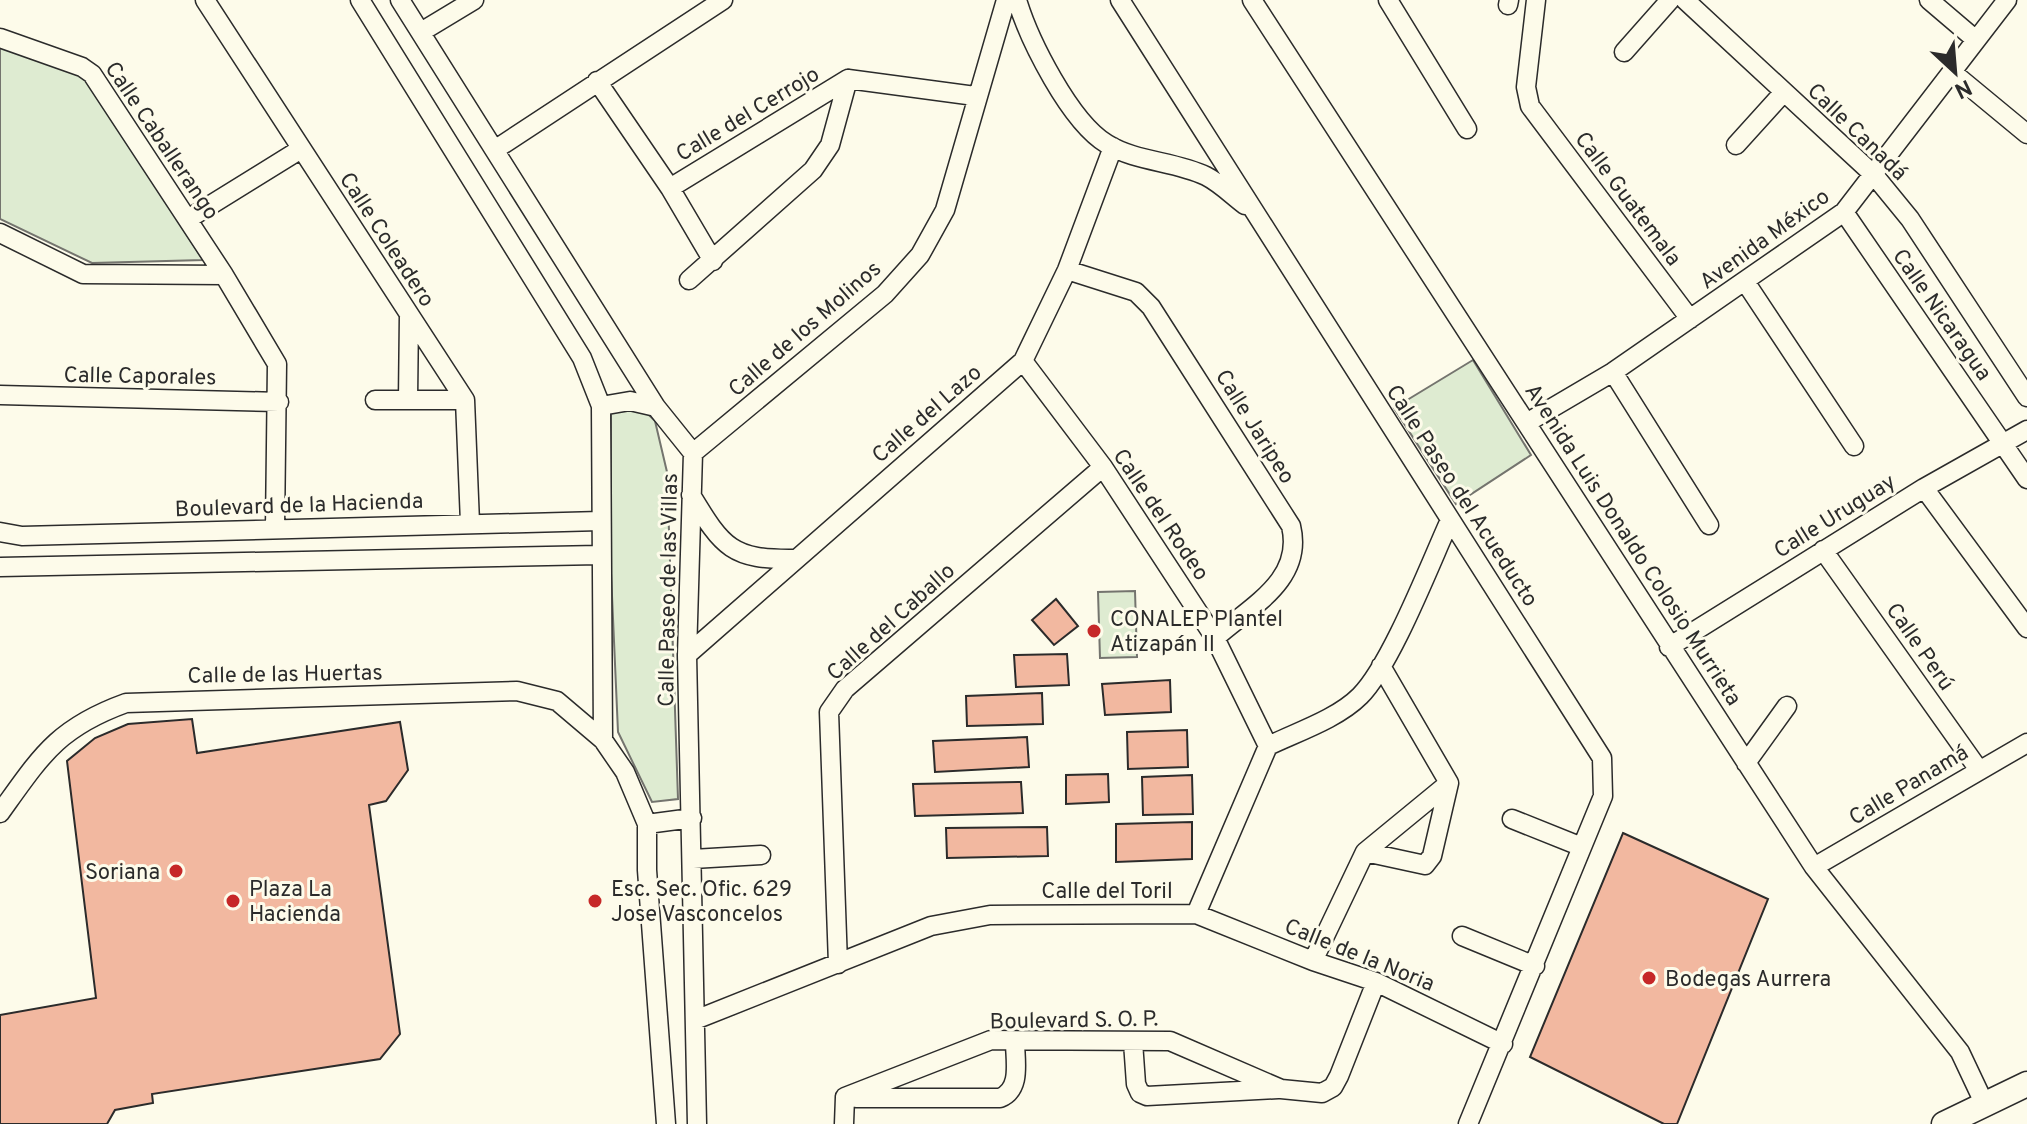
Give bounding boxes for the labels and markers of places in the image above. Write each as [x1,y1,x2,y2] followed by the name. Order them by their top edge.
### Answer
[1110,607,1283,659] place label: CONALEP Plantel Atizapán II
[1085,622,1103,640] marker: CONALEP Plantel Atizapán II
[85,860,160,887] place label: Soriana
[167,862,185,880] marker: Soriana
[249,877,341,929] place label: Plaza La Hacienda
[611,877,792,929] place label: Esc. Sec. Ofic. 629 Jose Vasconcelos
[224,892,242,910] marker: Plaza La Hacienda
[586,892,604,910] marker: Esc. Sec. Ofic. 629 Jose Vasconcelos
[1665,967,1831,994] place label: Bodegas Aurrera
[1640,969,1658,987] marker: Bodegas Aurrera

